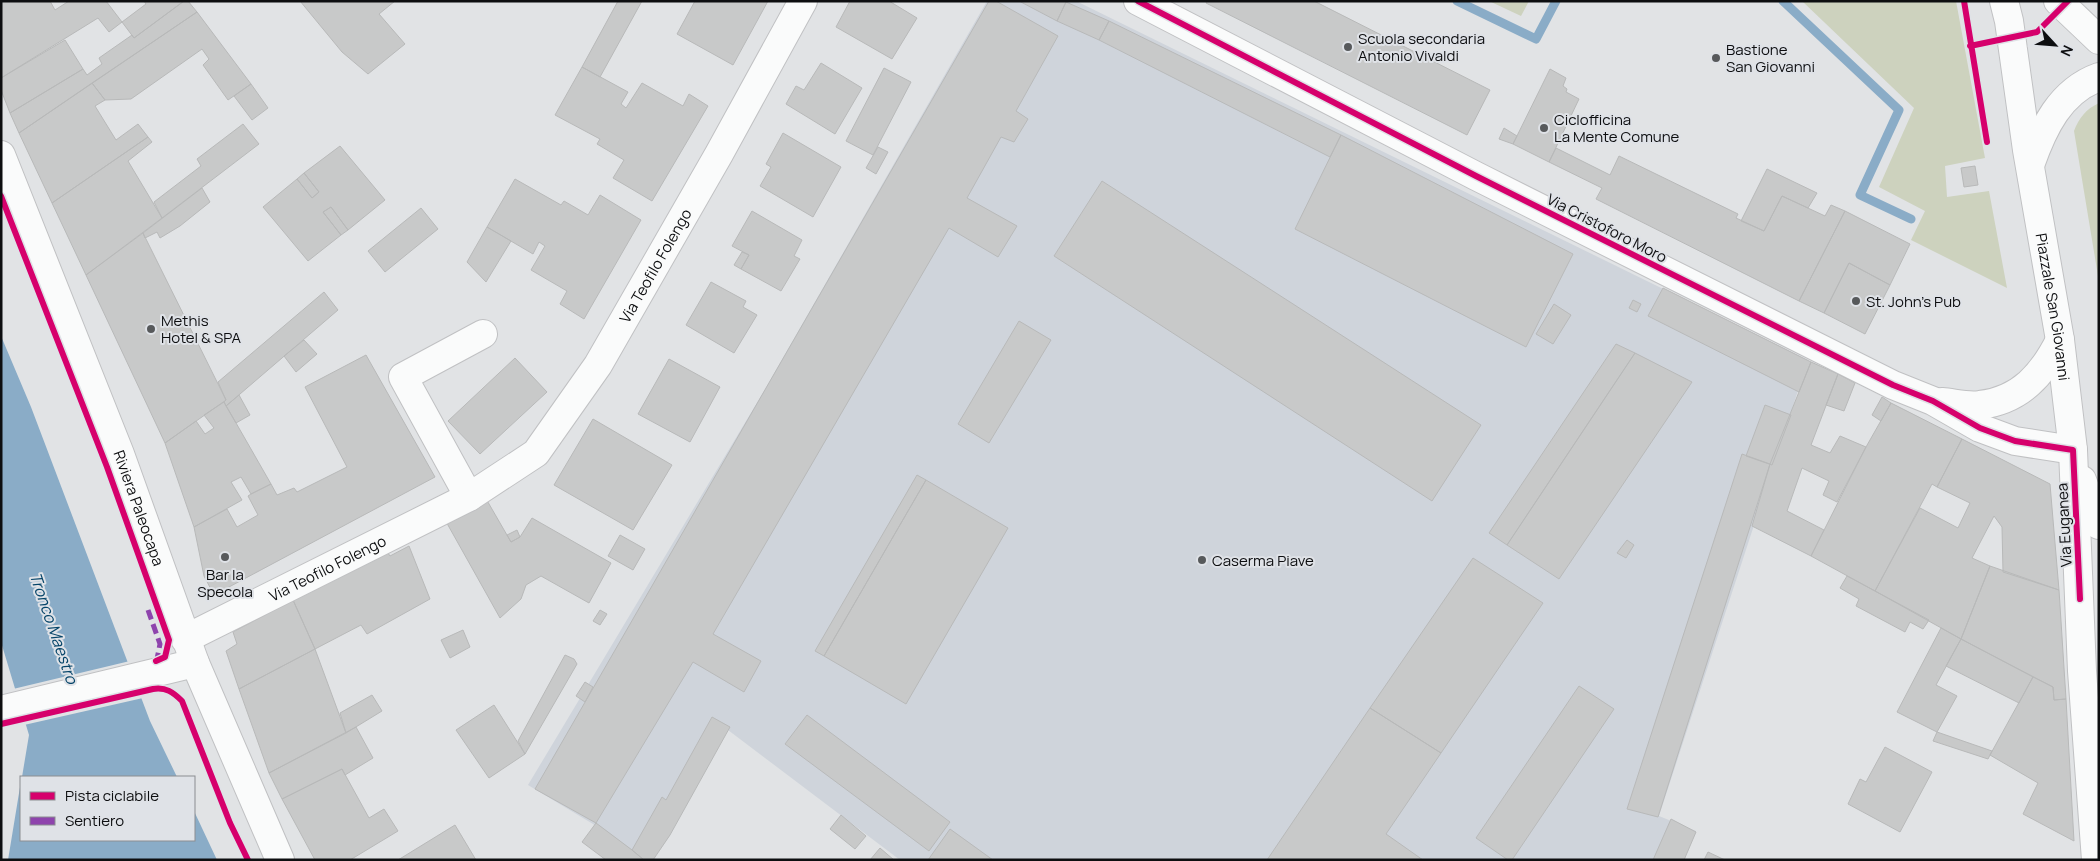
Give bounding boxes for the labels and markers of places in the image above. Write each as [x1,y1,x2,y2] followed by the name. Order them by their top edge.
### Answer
[1358,28,1485,66] place label: Scuola secondaria Antonio Vivaldi
[1726,39,1815,77] place label: Bastione San Giovanni
[1342,41,1354,53] marker: Scuola secondaria Antonio Vivaldi
[1710,52,1722,64] marker: Bastione San Giovanni
[1554,109,1680,147] place label: Ciclofficina La Mente Comune
[1538,122,1550,134] marker: Ciclofficina La Mente Comune
[1866,291,1961,312] place label: St. John's Pub
[1850,295,1862,307] marker: St. John's Pub
[161,310,241,348] place label: Methis Hotel & SPA
[145,323,157,335] marker: Methis Hotel & SPA
[1212,550,1314,571] place label: Caserma Piave
[219,551,231,563] marker: Bar la Specola
[1196,554,1208,566] marker: Caserma Piave
[197,564,253,602] place label: Bar la Specola

